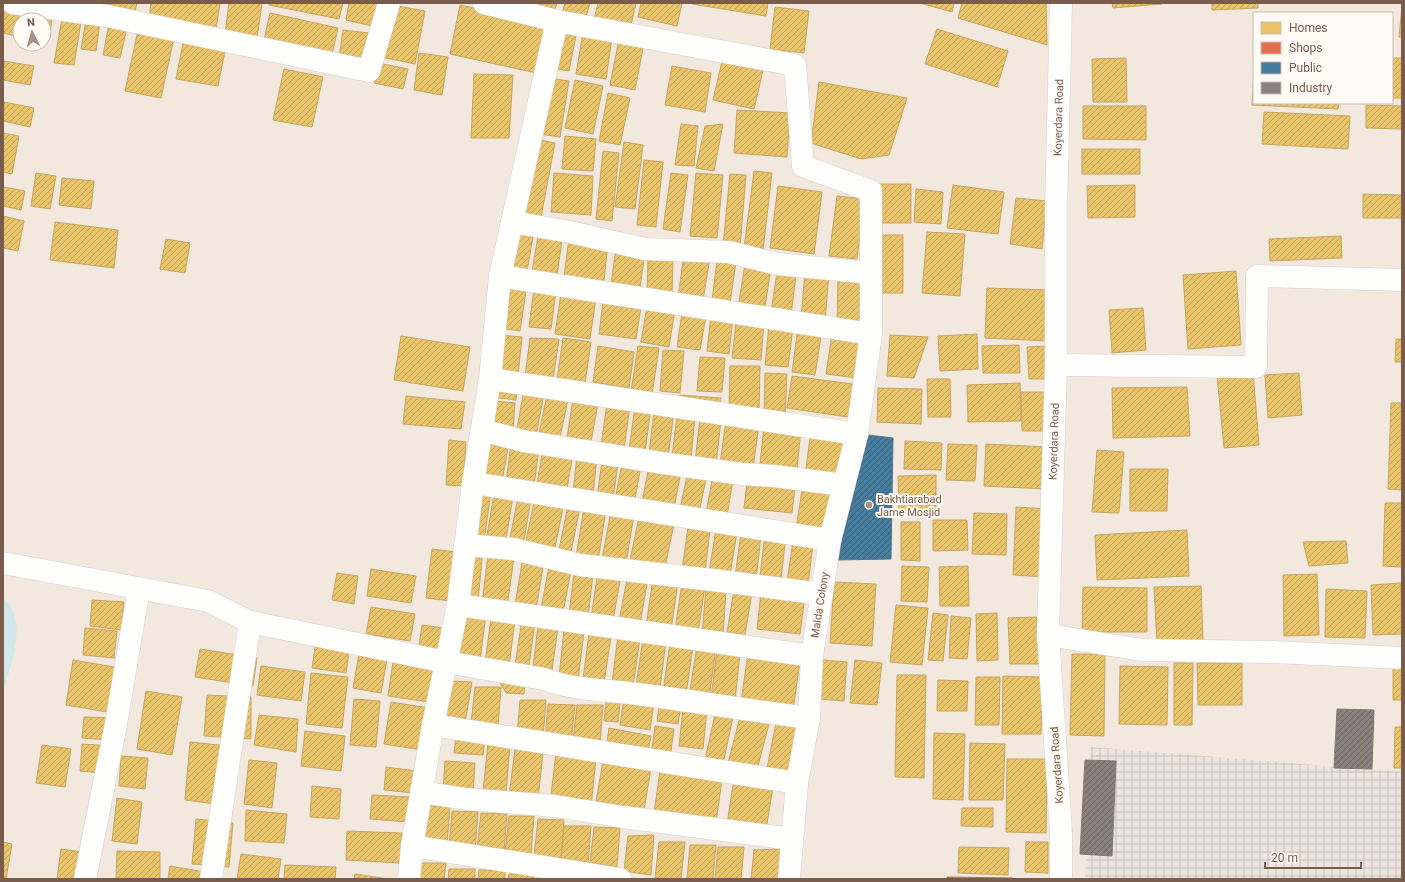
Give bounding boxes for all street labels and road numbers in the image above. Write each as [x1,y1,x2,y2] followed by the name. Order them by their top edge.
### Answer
[1051,79,1066,156] street label: Koyerdara Road
[1046,403,1061,480] street label: Koyerdara Road
[808,570,832,639] street label: Malda Colony
[1048,726,1066,804] street label: Koyerdara Road

